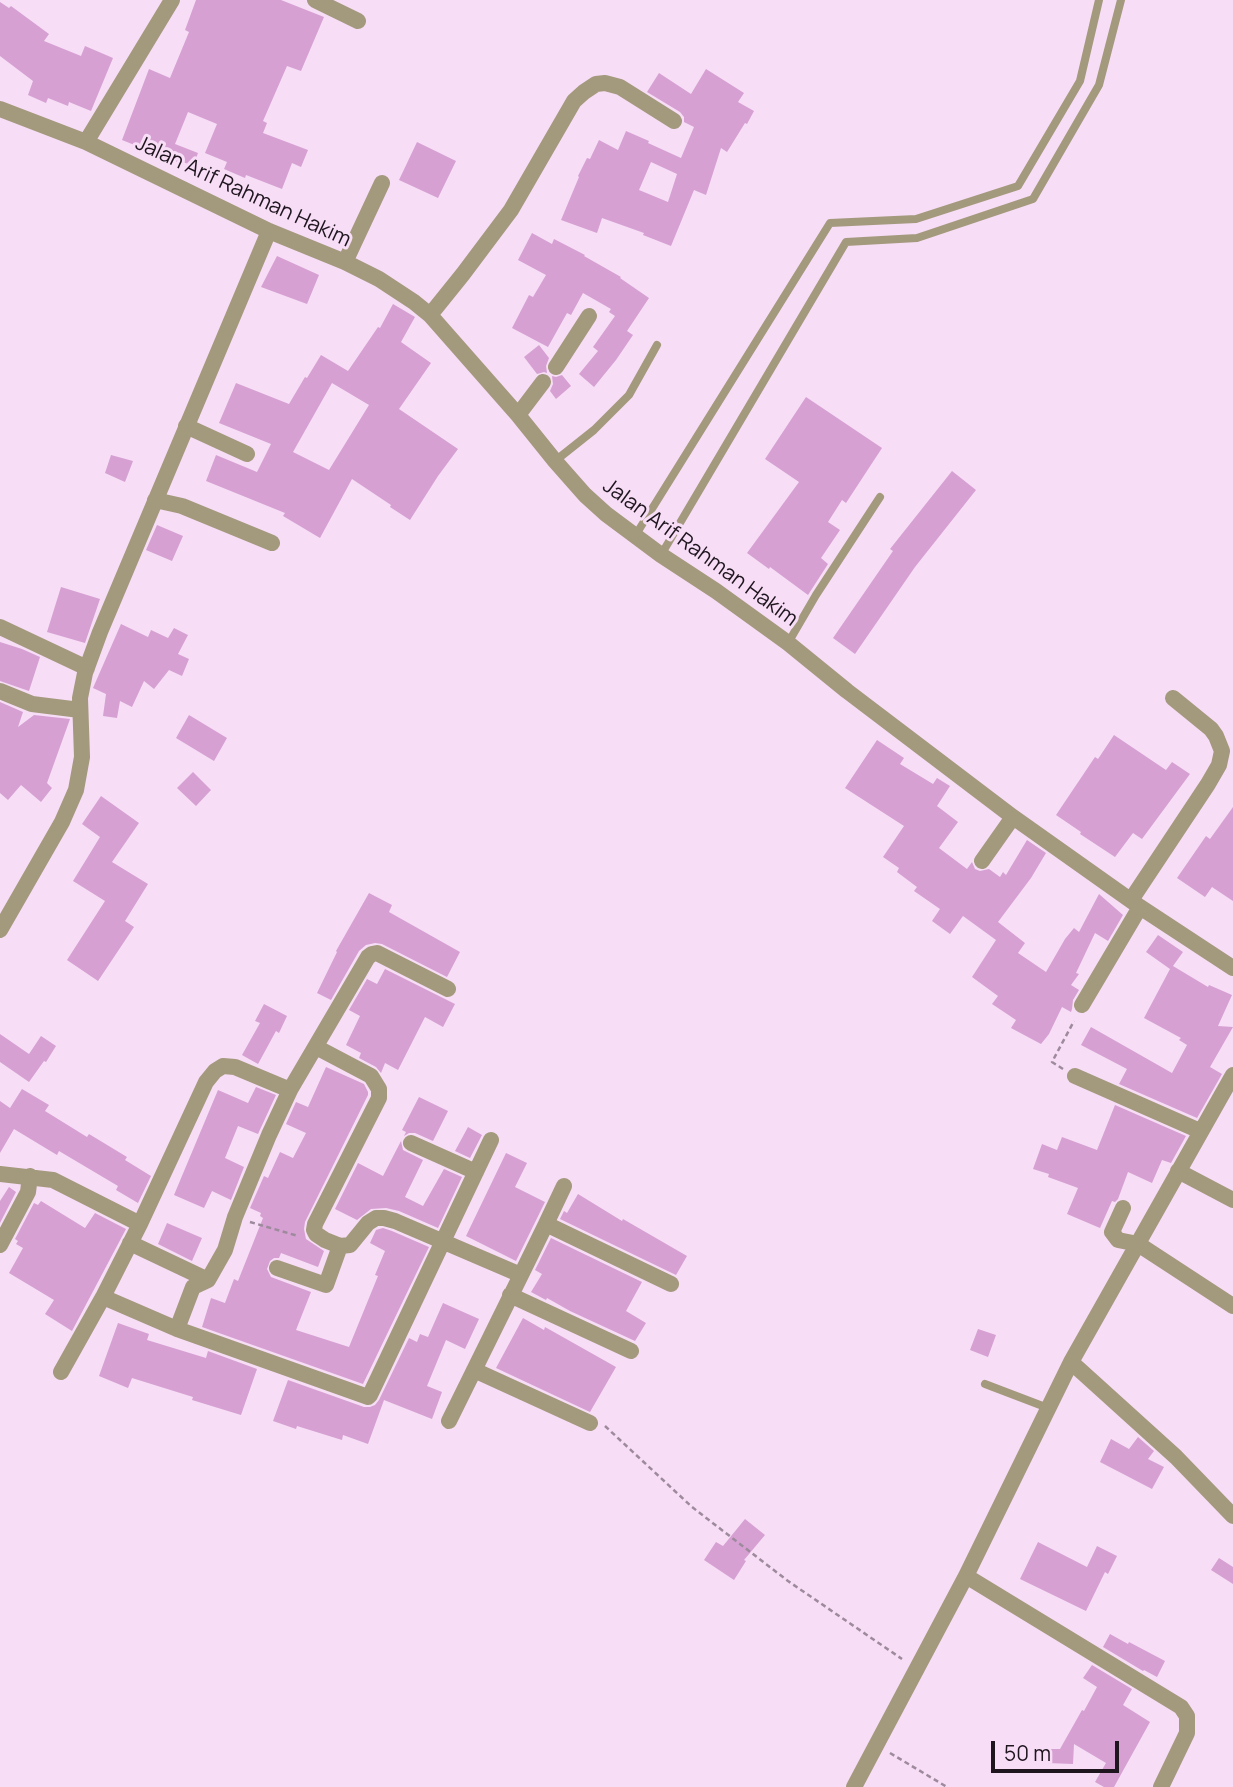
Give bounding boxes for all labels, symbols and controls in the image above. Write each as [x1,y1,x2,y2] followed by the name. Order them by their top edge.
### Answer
[131,131,355,253] street label: Jalan Arif Rahman Hakim
[598,474,802,632] street label: Jalan Arif Rahman Hakim
[995,1728,1123,1772] scale bar
[1004,1739,1051,1767] text: 50 m

